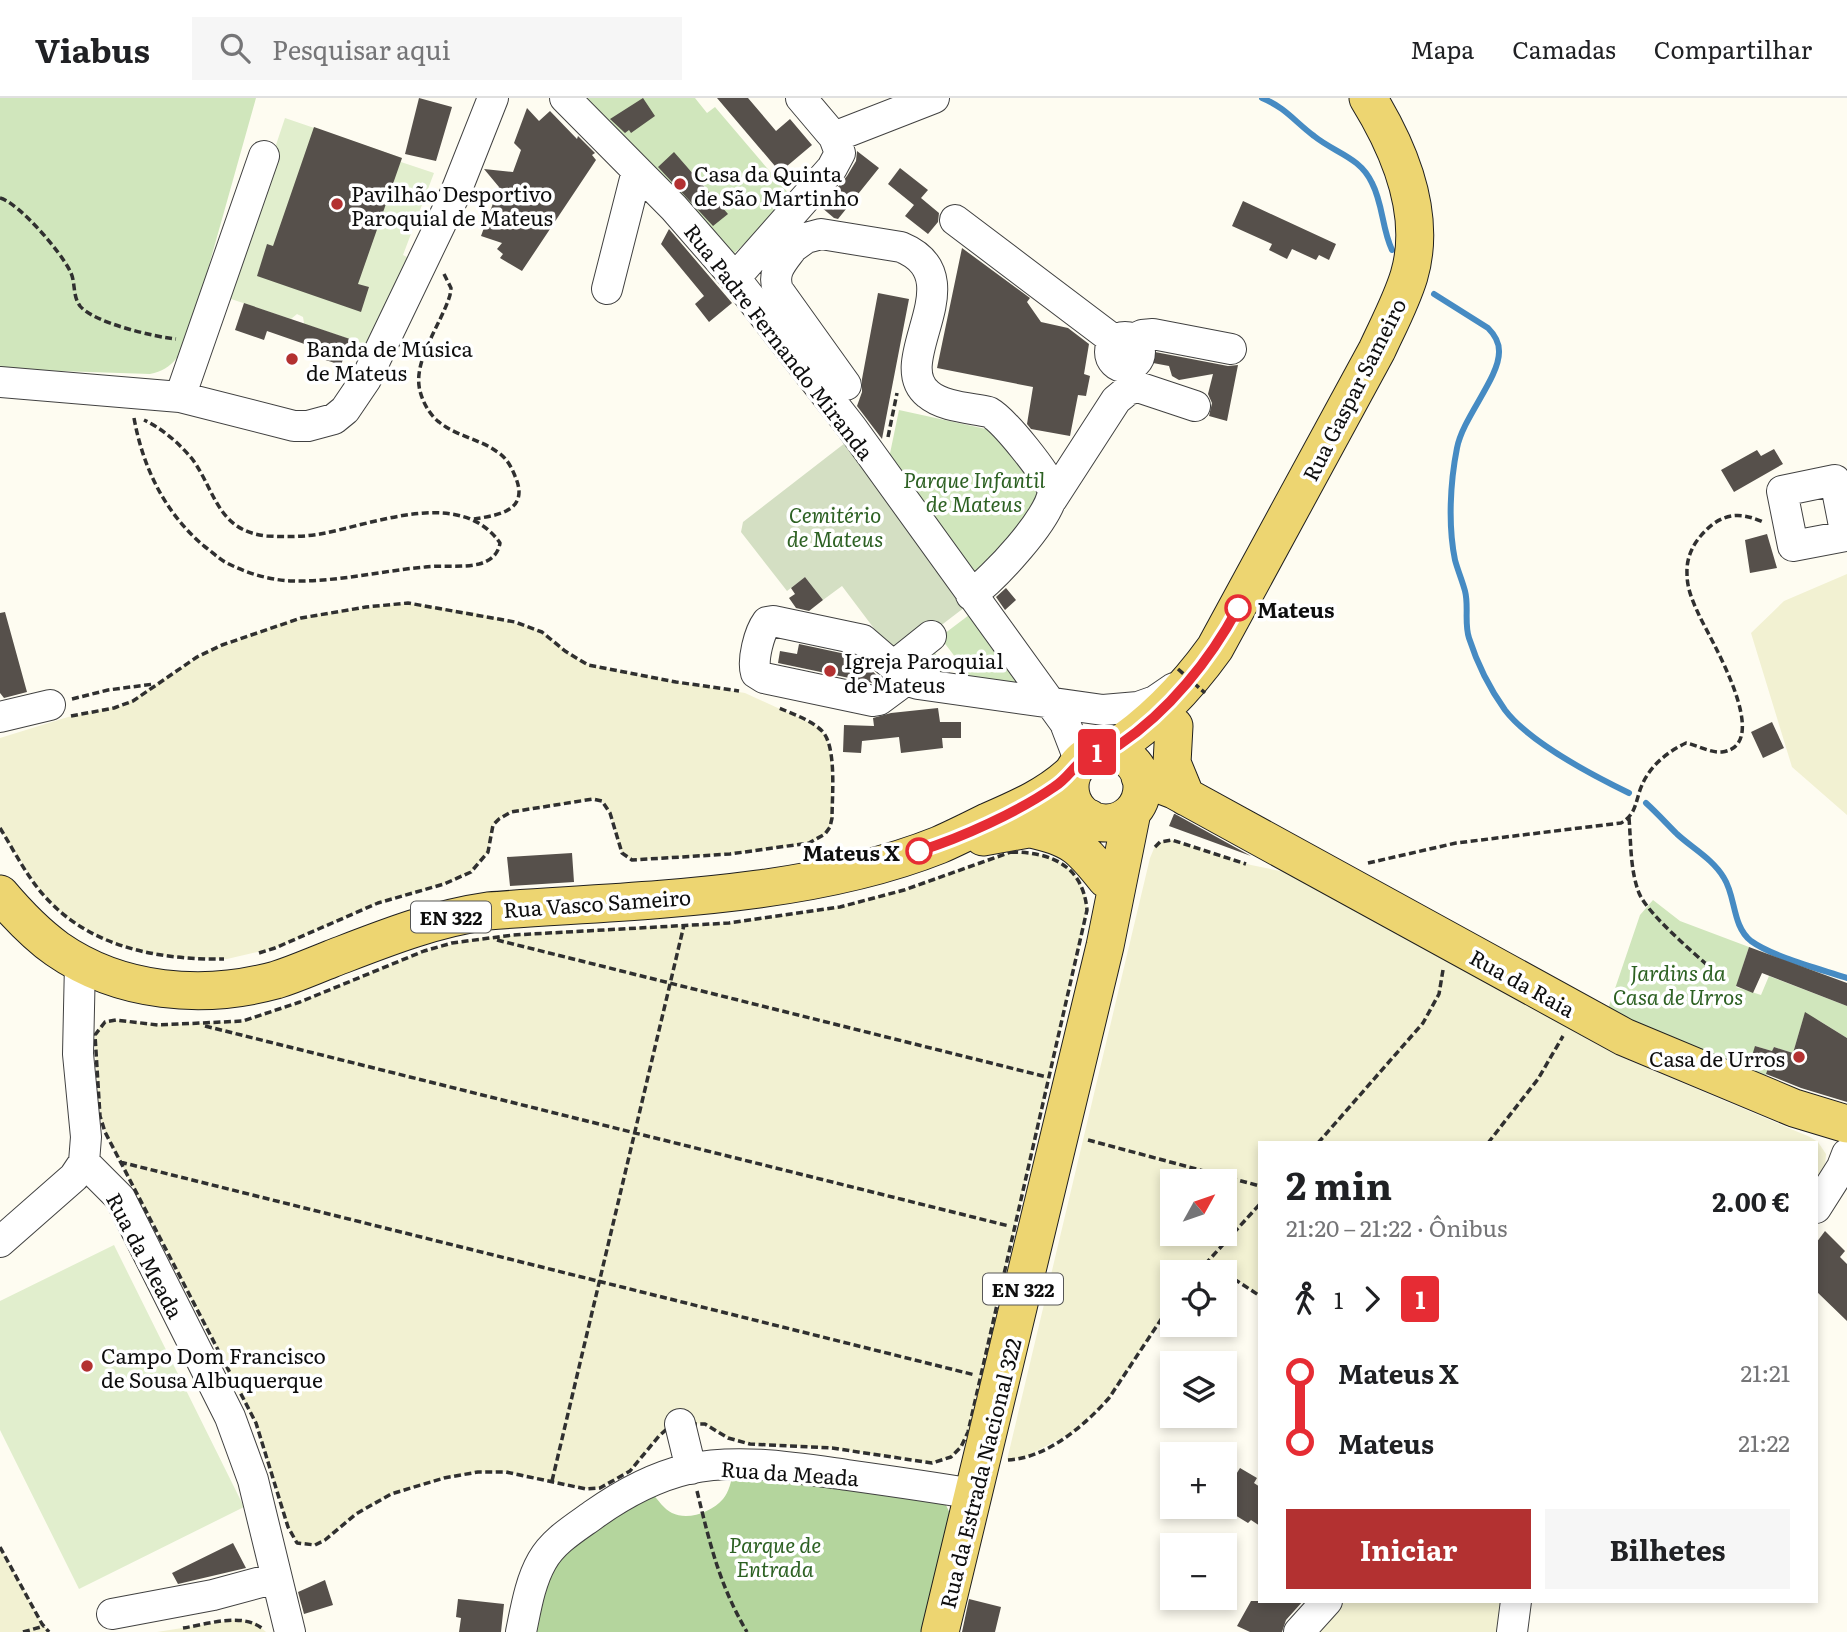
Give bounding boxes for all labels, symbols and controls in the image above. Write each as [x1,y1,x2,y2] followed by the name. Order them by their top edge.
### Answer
[192,17,682,80] search box
[35,24,150,73] text: Viabus
[216,29,254,67] icon: search
[272,29,450,68] text: Pesquisar aqui
[1410,31,1474,66] text: Mapa
[1512,31,1616,66] text: Camadas
[1654,31,1812,66] text: Compartilhar
[694,157,859,212] place label: Casa da Quinta de São Martinho
[672,176,688,192] marker: Casa da Quinta de São Martinho
[351,177,553,232] place label: Pavilhão Desportivo Paroquial de Mateus
[329,196,345,212] marker: Pavilhão Desportivo Paroquial de Mateus
[678,216,883,466] street label: Rua Padre Fernando Miranda
[1293,292,1413,486] street label: Rua Gaspar Sameiro
[306,332,473,387] place label: Banda de Música de Mateus
[284,351,300,367] marker: Banda de Música de Mateus
[903,463,1045,518] park label: Parque Infantil de Mateus
[787,498,883,553] park label: Cemitério de Mateus
[1257,593,1334,624] place label: Mateus
[1225,595,1251,621] marker: Mateus
[844,644,1003,699] place label: Igreja Paroquial de Mateus
[822,663,838,679] marker: Igreja Paroquial de Mateus
[1074,729,1120,775] line badge: 1
[1092,734,1102,769] text: 1
[802,836,900,867] place label: Mateus X
[906,838,932,864] marker: Mateus X
[502,880,692,924] street label: Rua Vasco Sameiro
[411,902,491,932] road number: EN 322
[1465,940,1582,1024] street label: Rua da Raia
[1613,956,1743,1011] park label: Jardins da Casa de Urros
[1649,1042,1785,1073] place label: Casa de Urros
[1791,1049,1807,1065] marker: Casa de Urros
[1286,1155,1392,1212] text: 2 min
[1160,1169,1237,1246] north arrow
[1160,1169,1237,1610] map controls
[1712,1181,1790,1220] text: 2.00 €
[100,1187,192,1324] street label: Rua da Meada
[1286,1210,1507,1244] text: 21:20 – 21:22 · Ônibus
[1160,1260,1237,1337] button: locate
[983,1274,1063,1304] road number: EN 322
[1286,1280,1324,1318] icon: walk
[1353,1280,1391,1318] icon: forward
[1415,1281,1425,1316] text: 1
[1334,1282,1343,1316] text: 1
[930,1335,1028,1611] street label: Rua da Estrada Nacional 322
[101,1339,326,1394] place label: Campo Dom Francisco de Sousa Albuquerque
[1160,1351,1237,1428] button: layers
[1338,1353,1459,1392] text: Mateus X
[1741,1355,1790,1389] text: 21:21
[79,1358,95,1374] marker: Campo Dom Francisco de Sousa Albuquerque
[1338,1423,1434,1462] text: Mateus
[1738,1425,1790,1459] text: 21:22
[1160,1442,1237,1519] button: +
[720,1452,861,1492] street label: Rua da Meada
[1286,1509,1531,1589] button: Iniciar
[1545,1509,1790,1589] button: Bilhetes
[729,1528,821,1583] park label: Parque de Entrada
[1160,1533,1237,1610] button: −

